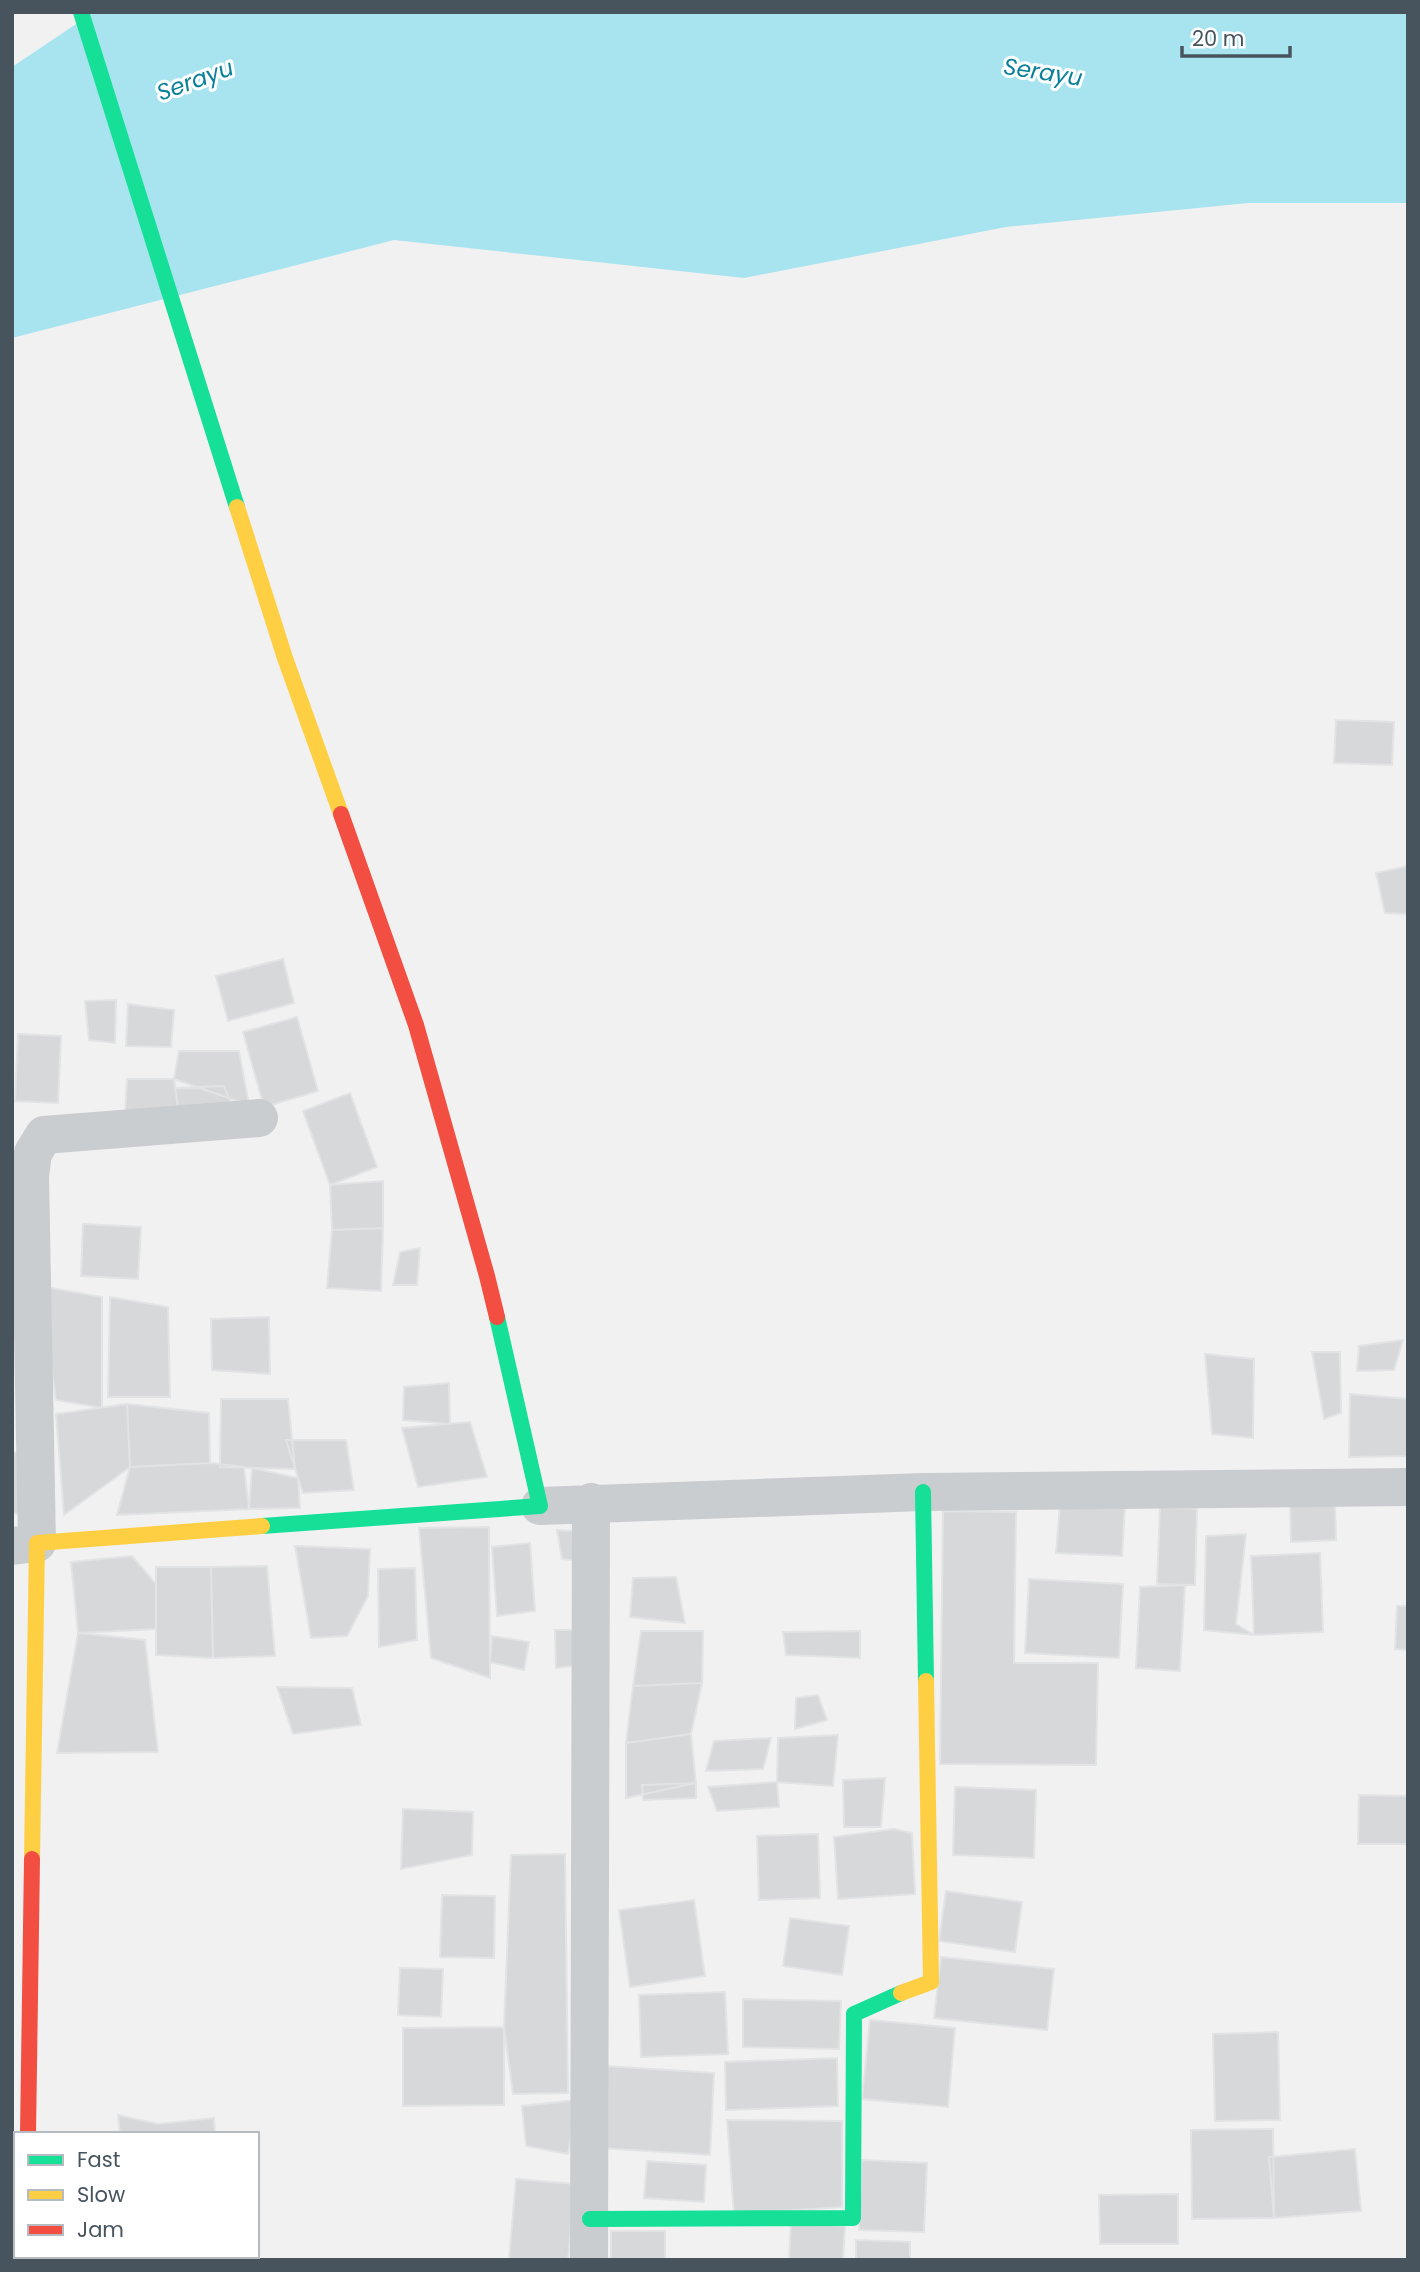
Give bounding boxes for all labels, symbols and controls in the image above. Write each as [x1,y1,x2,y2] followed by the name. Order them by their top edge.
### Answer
[1182,14,1290,58] scale bar
[1192,24,1245,53] text: 20 m
[1001,50,1085,94] water label: Serayu
[152,51,238,109] water label: Serayu
[14,2132,259,2258] legend
[77,2145,120,2174] text: Fast
[77,2180,125,2209] text: Slow
[77,2215,124,2244] text: Jam

